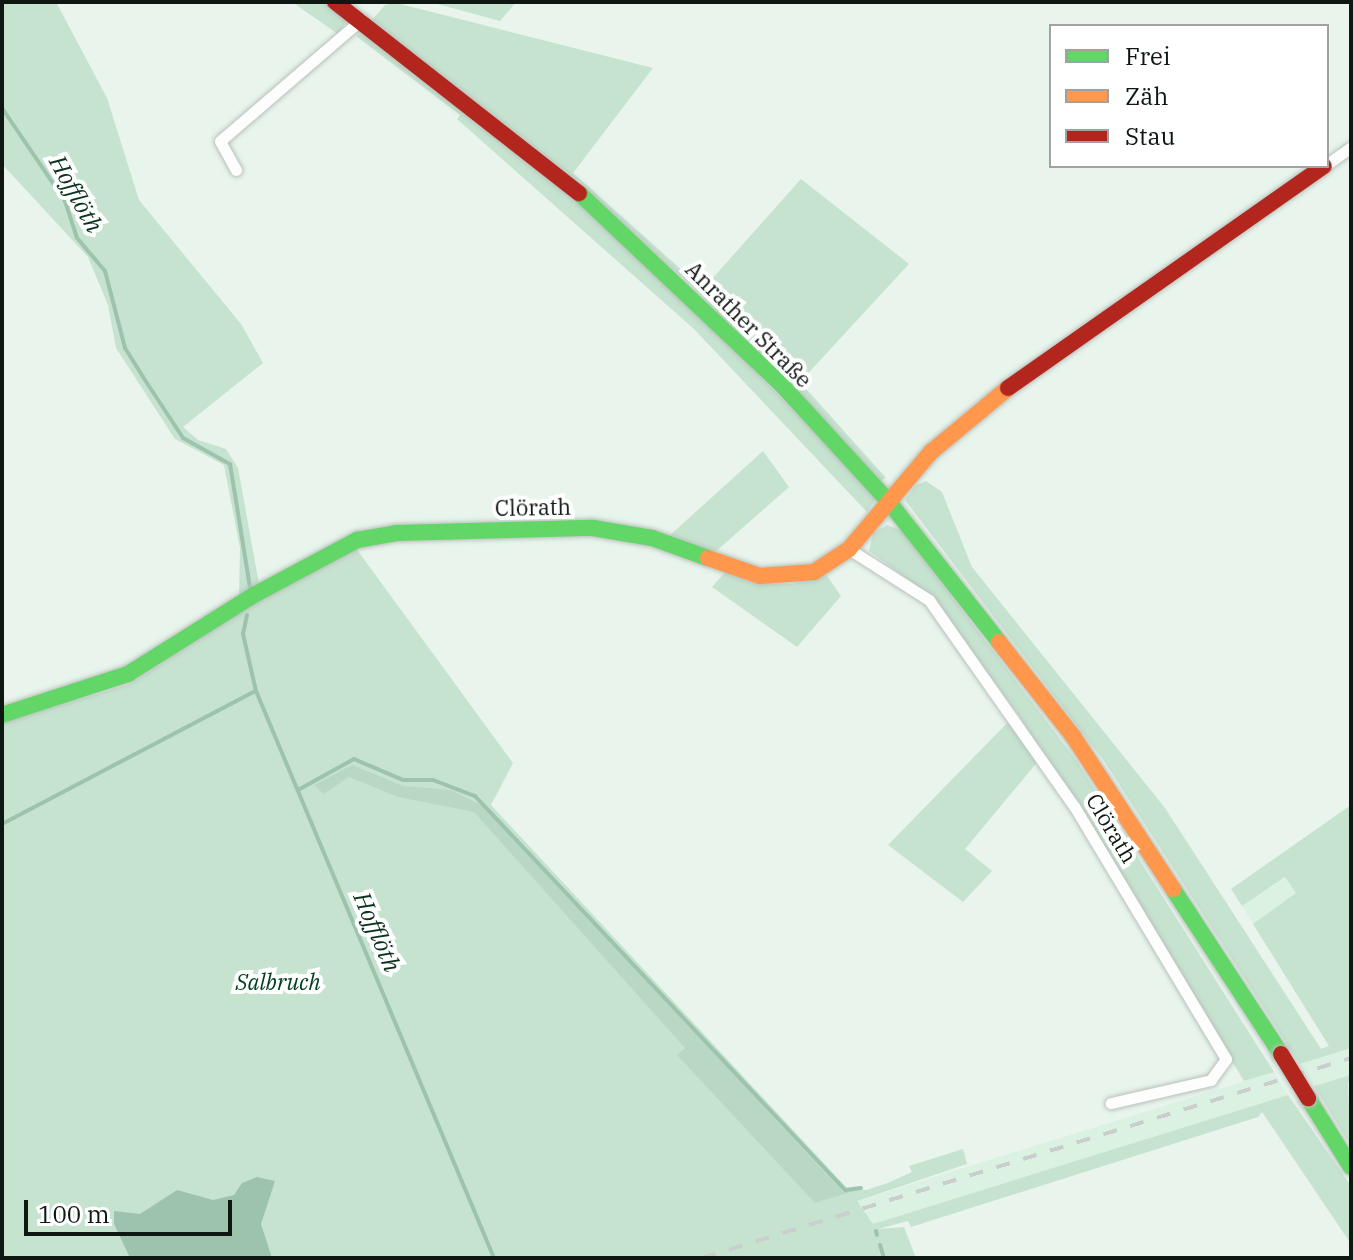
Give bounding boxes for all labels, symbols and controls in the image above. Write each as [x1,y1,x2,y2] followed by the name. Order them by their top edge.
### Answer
[1049,24,1329,168] legend
[1125,40,1170,72] text: Frei
[1125,80,1168,112] text: Zäh
[1125,120,1175,152] text: Stau
[43,150,109,238] water label: Hofflöth
[681,256,817,392] street label: Anrather Straße
[495,493,571,521] street label: Clörath
[1081,788,1143,868] street label: Clörath
[347,888,407,976] water label: Hofflöth
[235,969,321,995] park label: Salbruch
[28,1184,236,1234] scale bar
[38,1198,110,1230] text: 100 m

